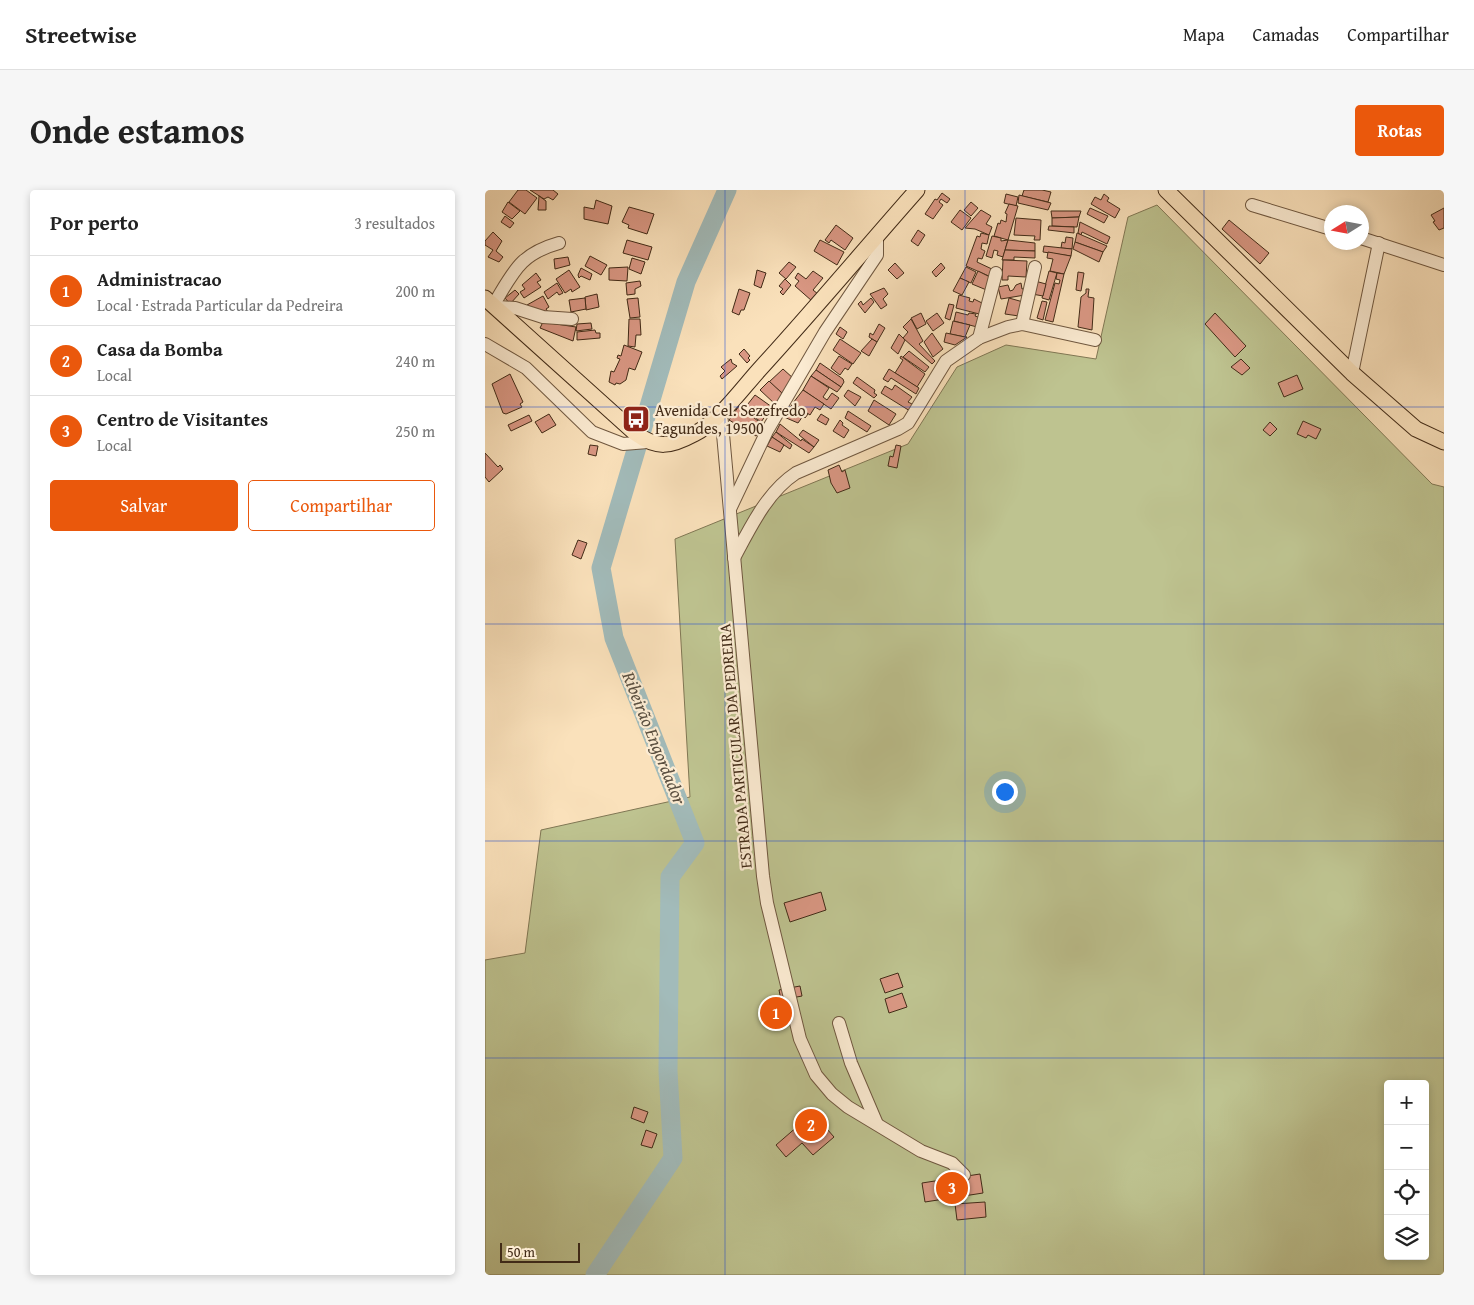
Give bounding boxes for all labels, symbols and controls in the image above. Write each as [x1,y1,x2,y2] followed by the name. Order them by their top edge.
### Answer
[25,17,137,52] text: Streetwise
[1183,21,1224,48] text: Mapa
[1252,21,1319,48] text: Camadas
[1347,21,1449,48] text: Compartilhar
[30,105,245,156] text: Onde estamos
[1355,105,1444,156] button: Rotas
[1324,205,1369,250] north arrow
[50,207,139,238] text: Por perto
[354,211,435,235] text: 3 resultados
[97,265,222,293] text: Administracao
[62,279,70,303] text: 1
[395,279,435,303] text: 200 m
[97,293,343,317] text: Local · Estrada Particular da Pedreira
[97,335,223,363] text: Casa da Bomba
[62,349,70,373] text: 2
[395,349,435,373] text: 240 m
[97,363,132,387] text: Local
[655,398,806,440] place label: Avenida Cel. Sezefredo Fagundes, 19500
[621,404,651,434] bus stop icon: Avenida Cel. Sezefredo Fagundes, 19500
[97,405,268,433] text: Centro de Visitantes
[62,419,70,443] text: 3
[395,419,435,443] text: 250 m
[97,433,132,457] text: Local
[50,480,238,531] button: Salvar
[248,480,435,531] button: Compartilhar
[712,622,758,870] street label: ESTRADA PARTICULAR DA PEDREIRA
[615,666,694,809] water label: Ribeirão Engordador
[992,779,1018,805] your location
[760,994,792,1032] pin: 1
[1384,1080,1429,1260] map controls
[1384,1080,1429,1125] button: +
[795,1106,827,1144] pin: 2
[1384,1125,1429,1170] button: −
[936,1169,968,1207] pin: 3
[1384,1170,1429,1215] button: locate
[1384,1215,1429,1260] button: layers
[500,1240,580,1263] scale bar
[507,1242,535,1262] text: 50 m

